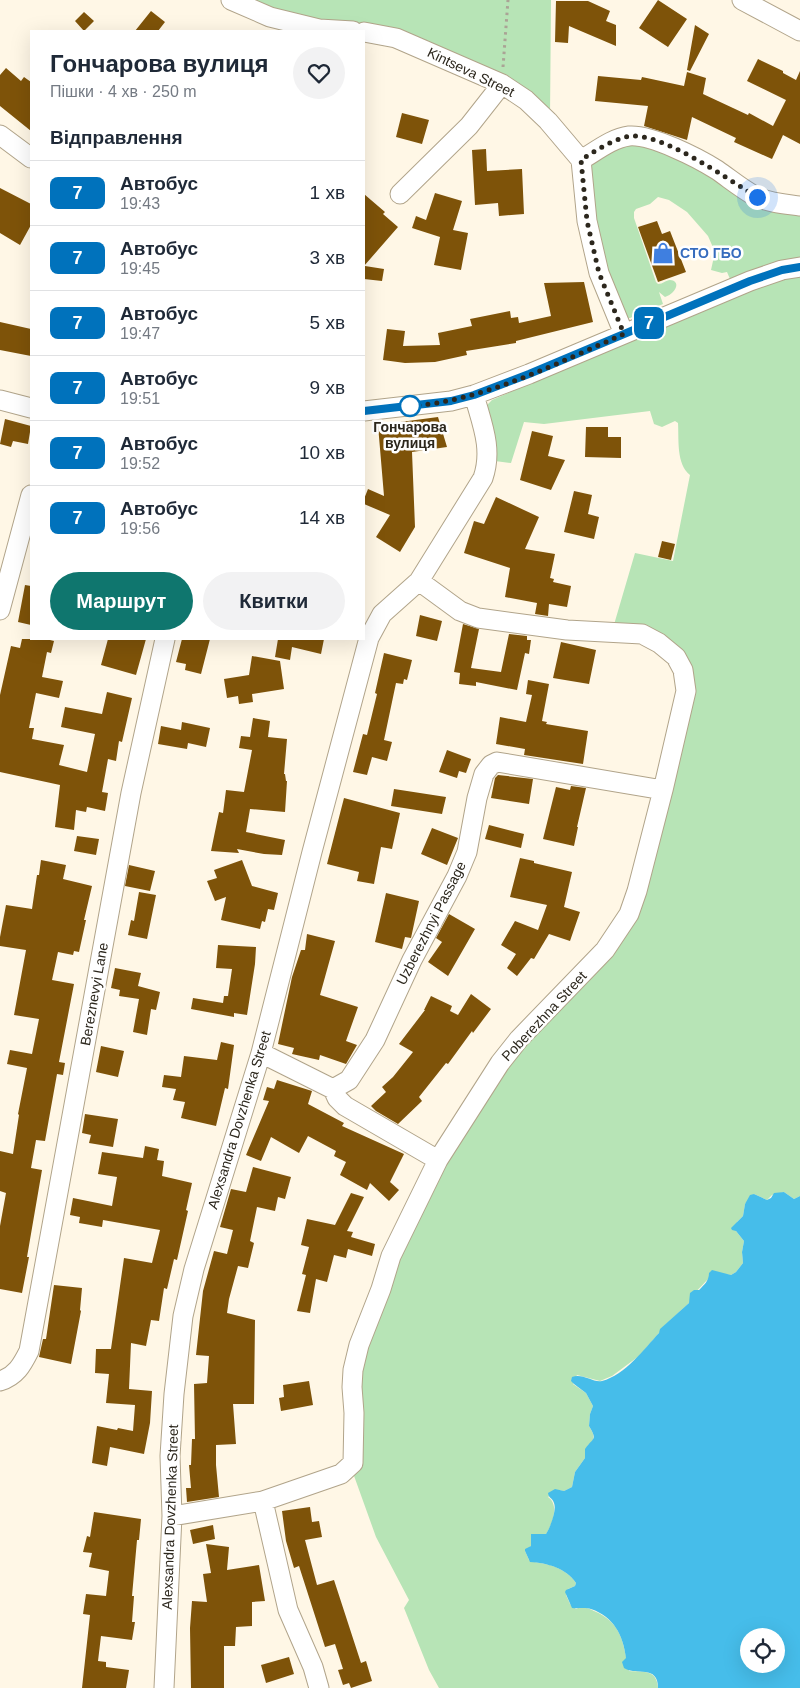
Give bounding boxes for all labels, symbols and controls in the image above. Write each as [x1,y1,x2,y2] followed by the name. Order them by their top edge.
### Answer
[425,44,517,100] street label: Kintseva Street
[293,47,345,99] button: heart
[50,50,269,77] text: Гончарова вулиця
[50,83,197,100] text: Пішки · 4 хв · 250 m
[50,127,183,148] text: Відправлення
[120,173,198,194] text: Автобус
[310,182,345,203] text: 1 хв
[72,183,83,203] text: 7
[745,185,770,210] your location
[120,195,160,212] text: 19:43
[120,238,198,259] text: Автобус
[650,240,676,266] shop icon: СТО ГБО
[680,245,742,261] place label: СТО ГБО
[310,247,345,268] text: 3 хв
[72,248,83,268] text: 7
[120,260,160,277] text: 19:45
[120,303,198,324] text: Автобус
[633,307,665,339] line badge: 7
[310,312,345,333] text: 5 хв
[72,313,83,333] text: 7
[644,313,654,333] text: 7
[120,325,160,342] text: 19:47
[120,368,198,389] text: Автобус
[310,377,345,398] text: 9 хв
[72,378,83,398] text: 7
[120,390,160,407] text: 19:51
[399,395,421,417] marker: Гончарова вулиця
[373,419,447,451] place label: Гончарова вулиця
[120,433,198,454] text: Автобус
[299,442,345,463] text: 10 хв
[72,443,83,463] text: 7
[120,455,160,472] text: 19:52
[120,498,198,519] text: Автобус
[299,507,345,528] text: 14 хв
[72,508,83,528] text: 7
[120,520,160,537] text: 19:56
[50,572,193,630] button: Маршрут
[203,572,345,630] button: Квитки
[393,859,469,987] street label: Uzberezhnyi Passage
[77,941,111,1047] street label: Bereznevyi Lane
[498,968,590,1064] street label: Poberezhna Street
[204,1029,274,1211] street label: Alexsandra Dovzhenka Street
[159,1424,181,1610] street label: Alexsandra Dovzhenka Street
[740,1628,785,1673] map controls
[740,1628,785,1673] button: locate

